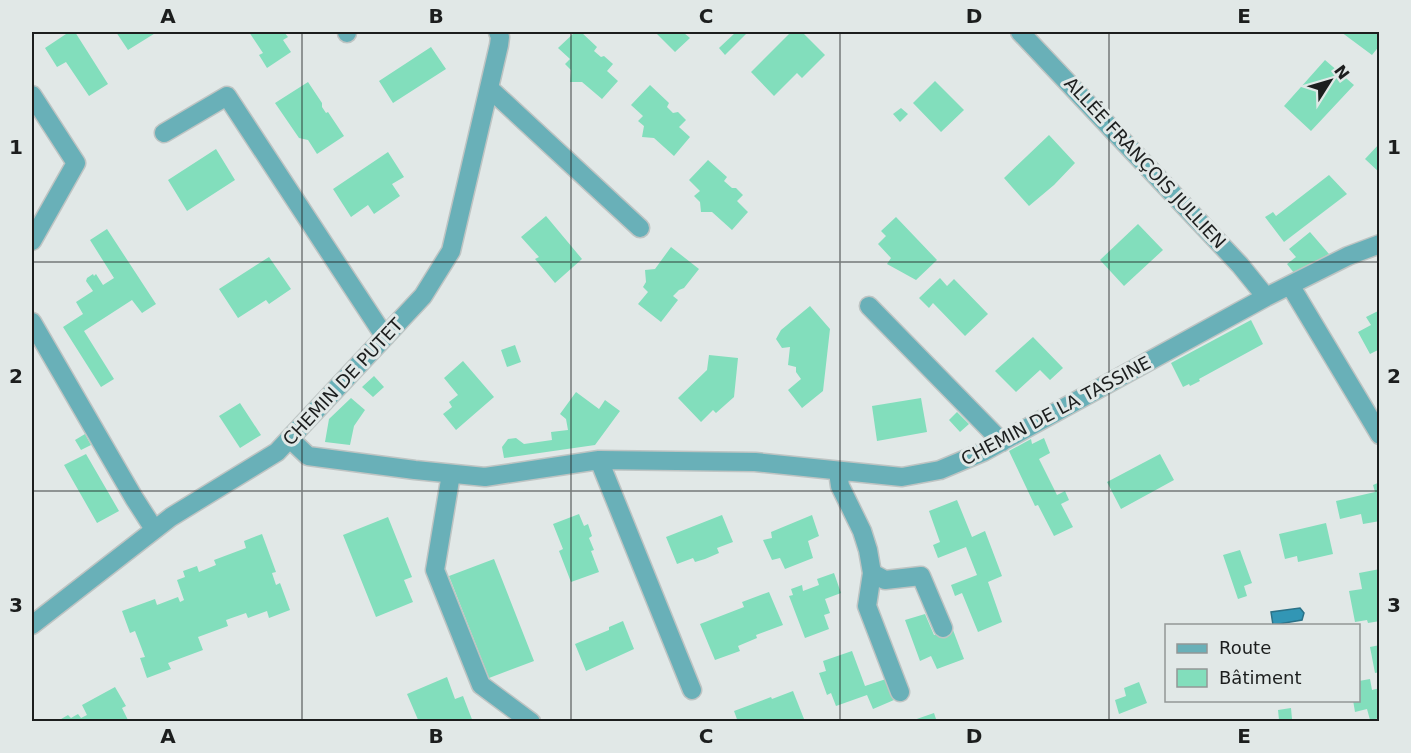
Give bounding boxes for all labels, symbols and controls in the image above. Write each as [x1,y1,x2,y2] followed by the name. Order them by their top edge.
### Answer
[160,4,176,28] text: A
[428,4,444,28] text: B
[699,4,713,28] text: C
[966,4,982,28] text: D
[1237,4,1251,28] text: E
[1300,51,1360,111] north arrow
[1330,61,1353,83] text: N
[1060,73,1230,253] street label: ALLÉE FRANÇOIS JULLIEN
[9,135,23,159] text: 1
[1387,135,1401,159] text: 1
[278,313,408,449] street label: CHEMIN DE PUTET
[957,352,1154,470] street label: CHEMIN DE LA TASSINE
[9,364,23,388] text: 2
[1387,364,1401,388] text: 2
[9,593,23,617] text: 3
[1387,593,1401,617] text: 3
[1165,624,1360,702] legend
[1219,637,1271,658] text: Route
[1219,667,1302,688] text: Bâtiment
[160,724,176,748] text: A
[428,724,444,748] text: B
[699,724,713,748] text: C
[966,724,982,748] text: D
[1237,724,1251,748] text: E

